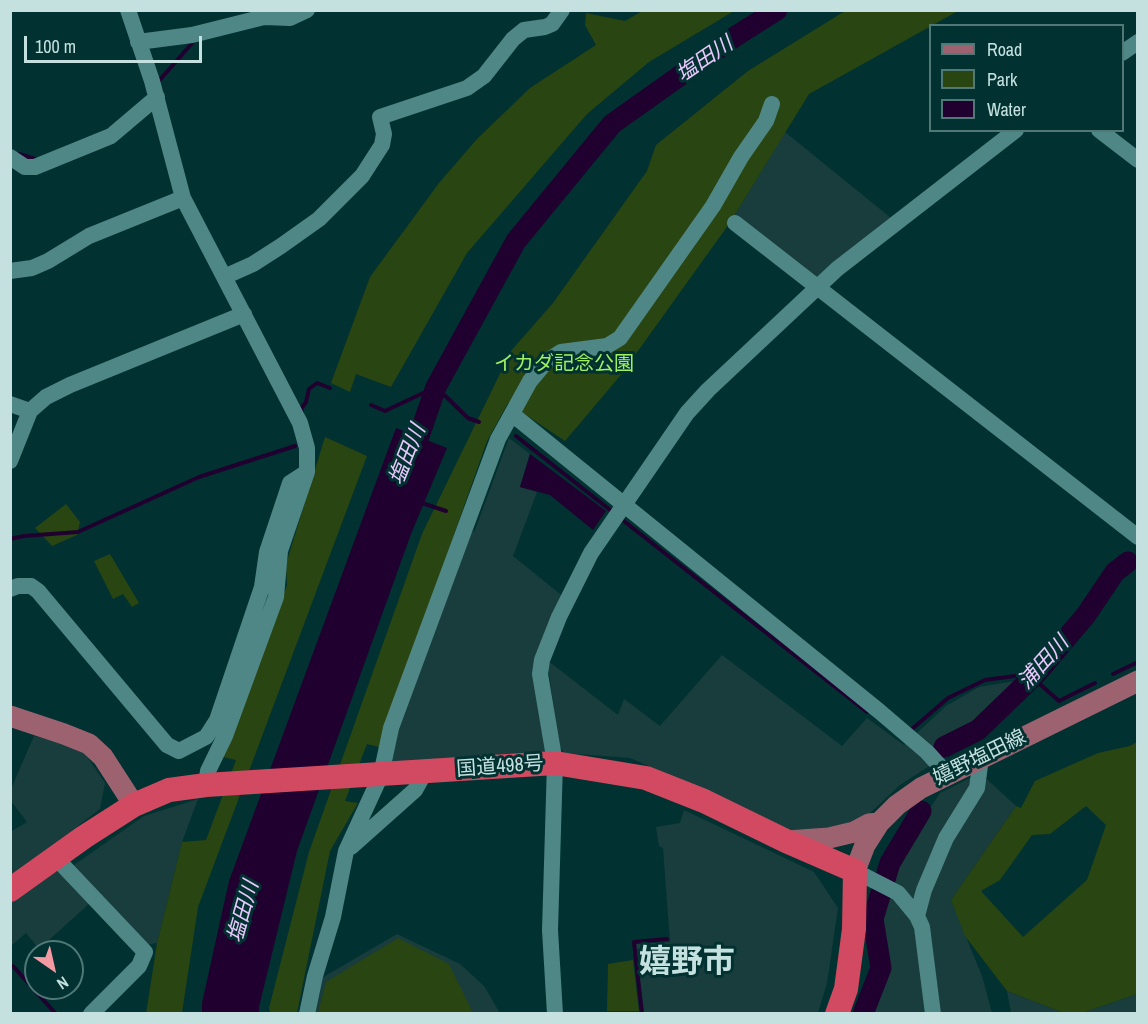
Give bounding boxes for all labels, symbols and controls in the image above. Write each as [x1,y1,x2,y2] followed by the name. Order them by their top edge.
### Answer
[27,24,206,62] scale bar
[929,24,1124,132] legend
[672,32,738,88] water label: 塩田川
[35,34,76,59] text: 100 m
[987,37,1022,62] text: Road
[987,67,1017,92] text: Park
[987,97,1026,122] text: Water
[494,353,634,377] park label: イカダ記念公園
[385,421,431,489] water label: 塩田川
[1014,631,1074,695] water label: 浦田川
[930,725,1030,791] street label: 嬉野塩田線
[456,752,544,782] street label: 国道498号
[223,878,265,946] water label: 塩田川
[24,940,84,1000] north arrow
[639,944,735,982] district label: 嬉野市
[53,971,73,995] text: N

